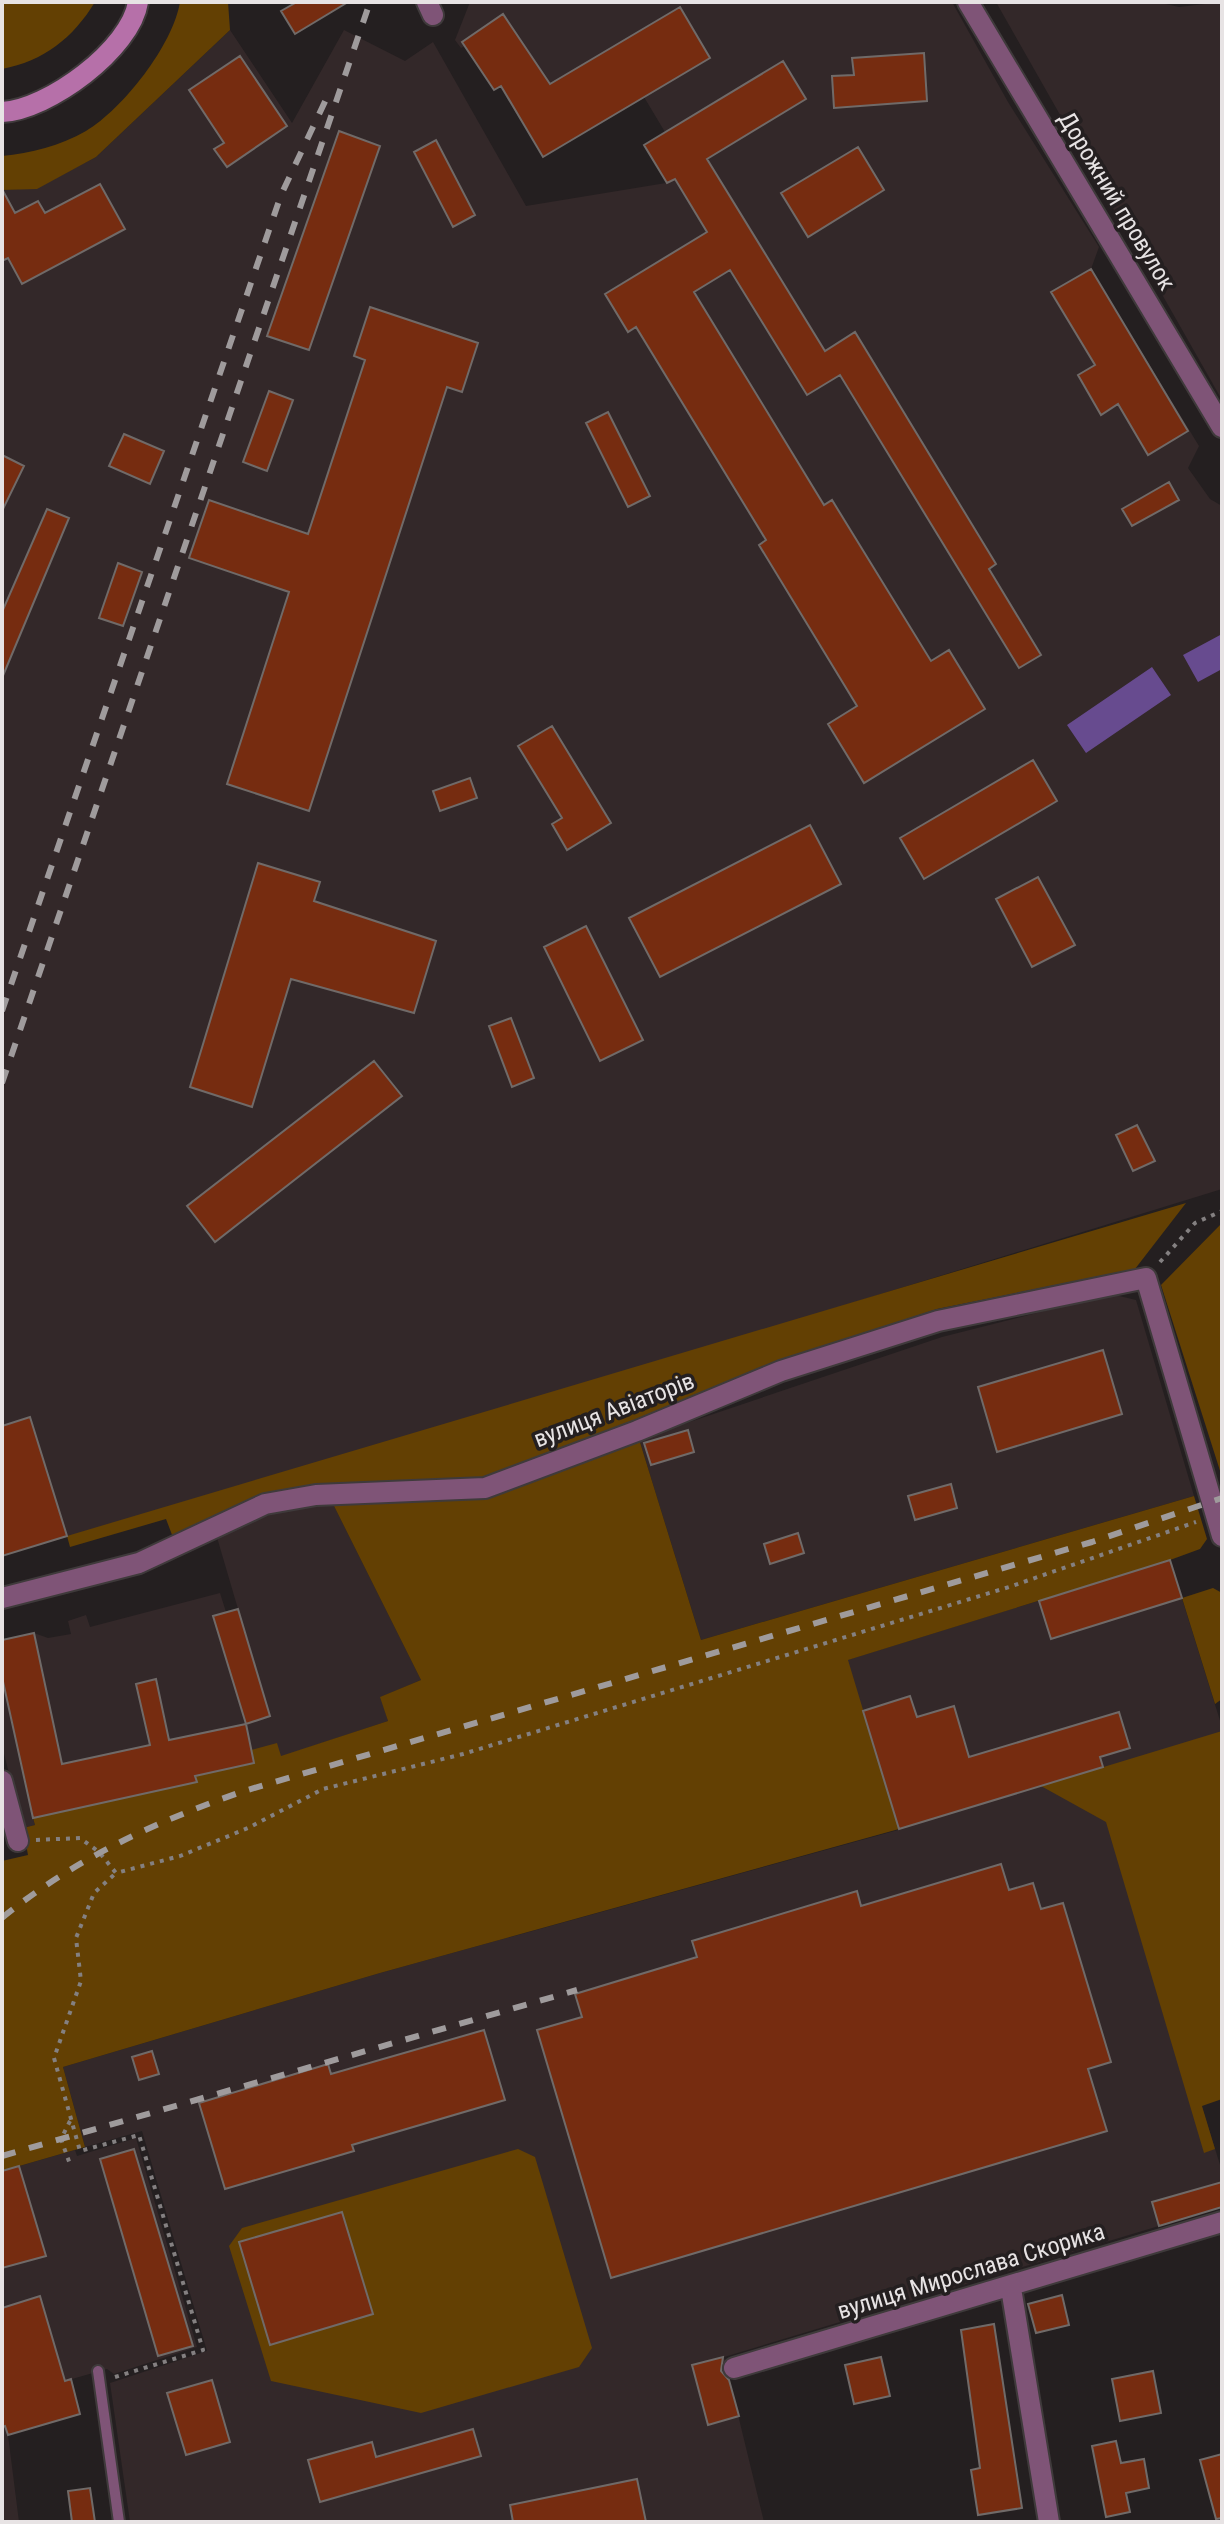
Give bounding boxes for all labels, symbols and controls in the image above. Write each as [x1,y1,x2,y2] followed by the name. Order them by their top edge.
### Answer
[1053,107,1182,296] street label: Дорожний провулок
[530,1367,698,1453] street label: вулиця Авіаторів
[834,2217,1108,2325] street label: вулиця Мирослава Скорика

